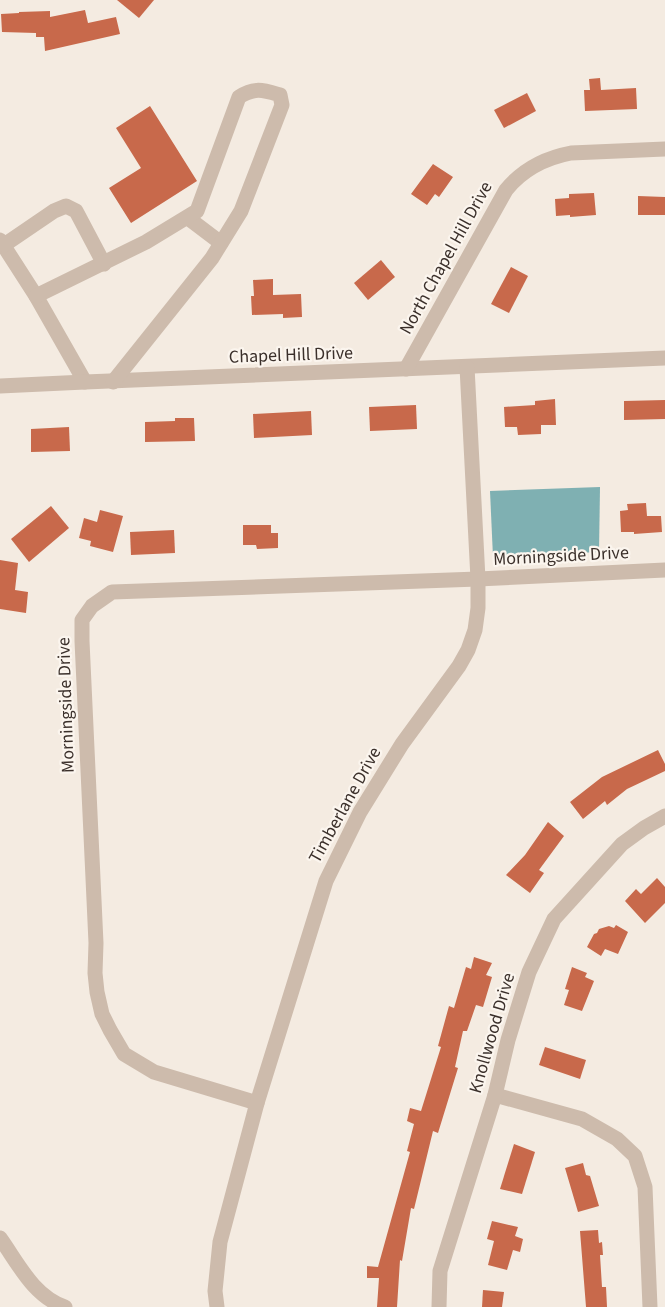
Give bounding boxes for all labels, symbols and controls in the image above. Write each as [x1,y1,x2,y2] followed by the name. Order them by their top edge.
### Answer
[394,177,498,339] street label: North Chapel Hill Drive
[228,340,354,370] street label: Chapel Hill Drive
[493,540,630,572] street label: Morningside Drive
[51,637,81,773] street label: Morningside Drive
[303,742,387,868] street label: Timberlane Drive
[463,970,521,1096] street label: Knollwood Drive

